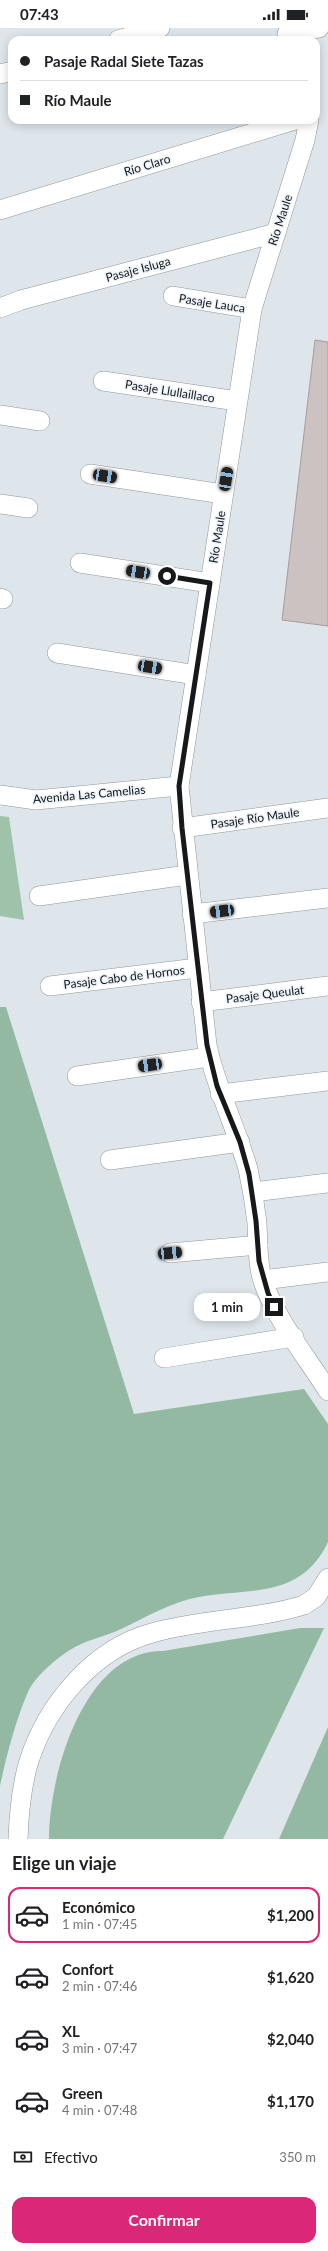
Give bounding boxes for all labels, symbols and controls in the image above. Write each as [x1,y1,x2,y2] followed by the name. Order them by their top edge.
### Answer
[20,5,59,23] text: 07:43
[44,52,204,70] text: Pasaje Radal Siete Tazas
[44,91,111,109] text: Río Maule
[122,151,172,179] street label: Río Claro
[265,192,295,248] street label: Río Maule
[104,253,172,285] street label: Pasaje Isluga
[178,290,246,316] street label: Pasaje Lauca
[124,376,216,406] street label: Pasaje Llullaillaco
[218,466,234,492] car
[92,468,118,484] car
[205,510,229,564] street label: Río Maule
[125,564,151,580] car
[158,567,176,585] route start
[137,659,163,675] car
[32,782,146,806] street label: Avenida Las Camelias
[210,804,300,832] street label: Pasaje Río Maule
[209,904,235,918] car
[63,962,185,992] street label: Pasaje Cabo de Hornos
[225,982,306,1006] street label: Pasaje Queulat
[137,1057,163,1073] car
[158,1246,182,1260] car
[194,1293,260,1321] callout: 1 min
[265,1298,283,1316] route end
[211,1299,243,1315] text: 1 min
[12,1852,116,1874] text: Elige un viaje
[14,1897,50,1933] icon: car
[62,1898,135,1916] text: Económico
[267,1906,314,1924] text: $1,200
[62,1916,137,1932] text: 1 min · 07:45
[14,1959,50,1995] icon: car
[62,1960,114,1978] text: Confort
[267,1968,314,1986] text: $1,620
[62,1978,137,1994] text: 2 min · 07:46
[14,2021,50,2057] icon: car
[62,2022,80,2040] text: XL
[267,2030,314,2048] text: $2,040
[62,2040,137,2056] text: 3 min · 07:47
[14,2083,50,2119] icon: car
[62,2084,103,2102] text: Green
[267,2092,314,2110] text: $1,170
[62,2102,137,2118] text: 4 min · 07:48
[12,2146,34,2168] icon: cash
[44,2148,98,2166] text: Efectivo
[279,2149,316,2165] text: 350 m
[12,2197,316,2243] button: Confirmar

